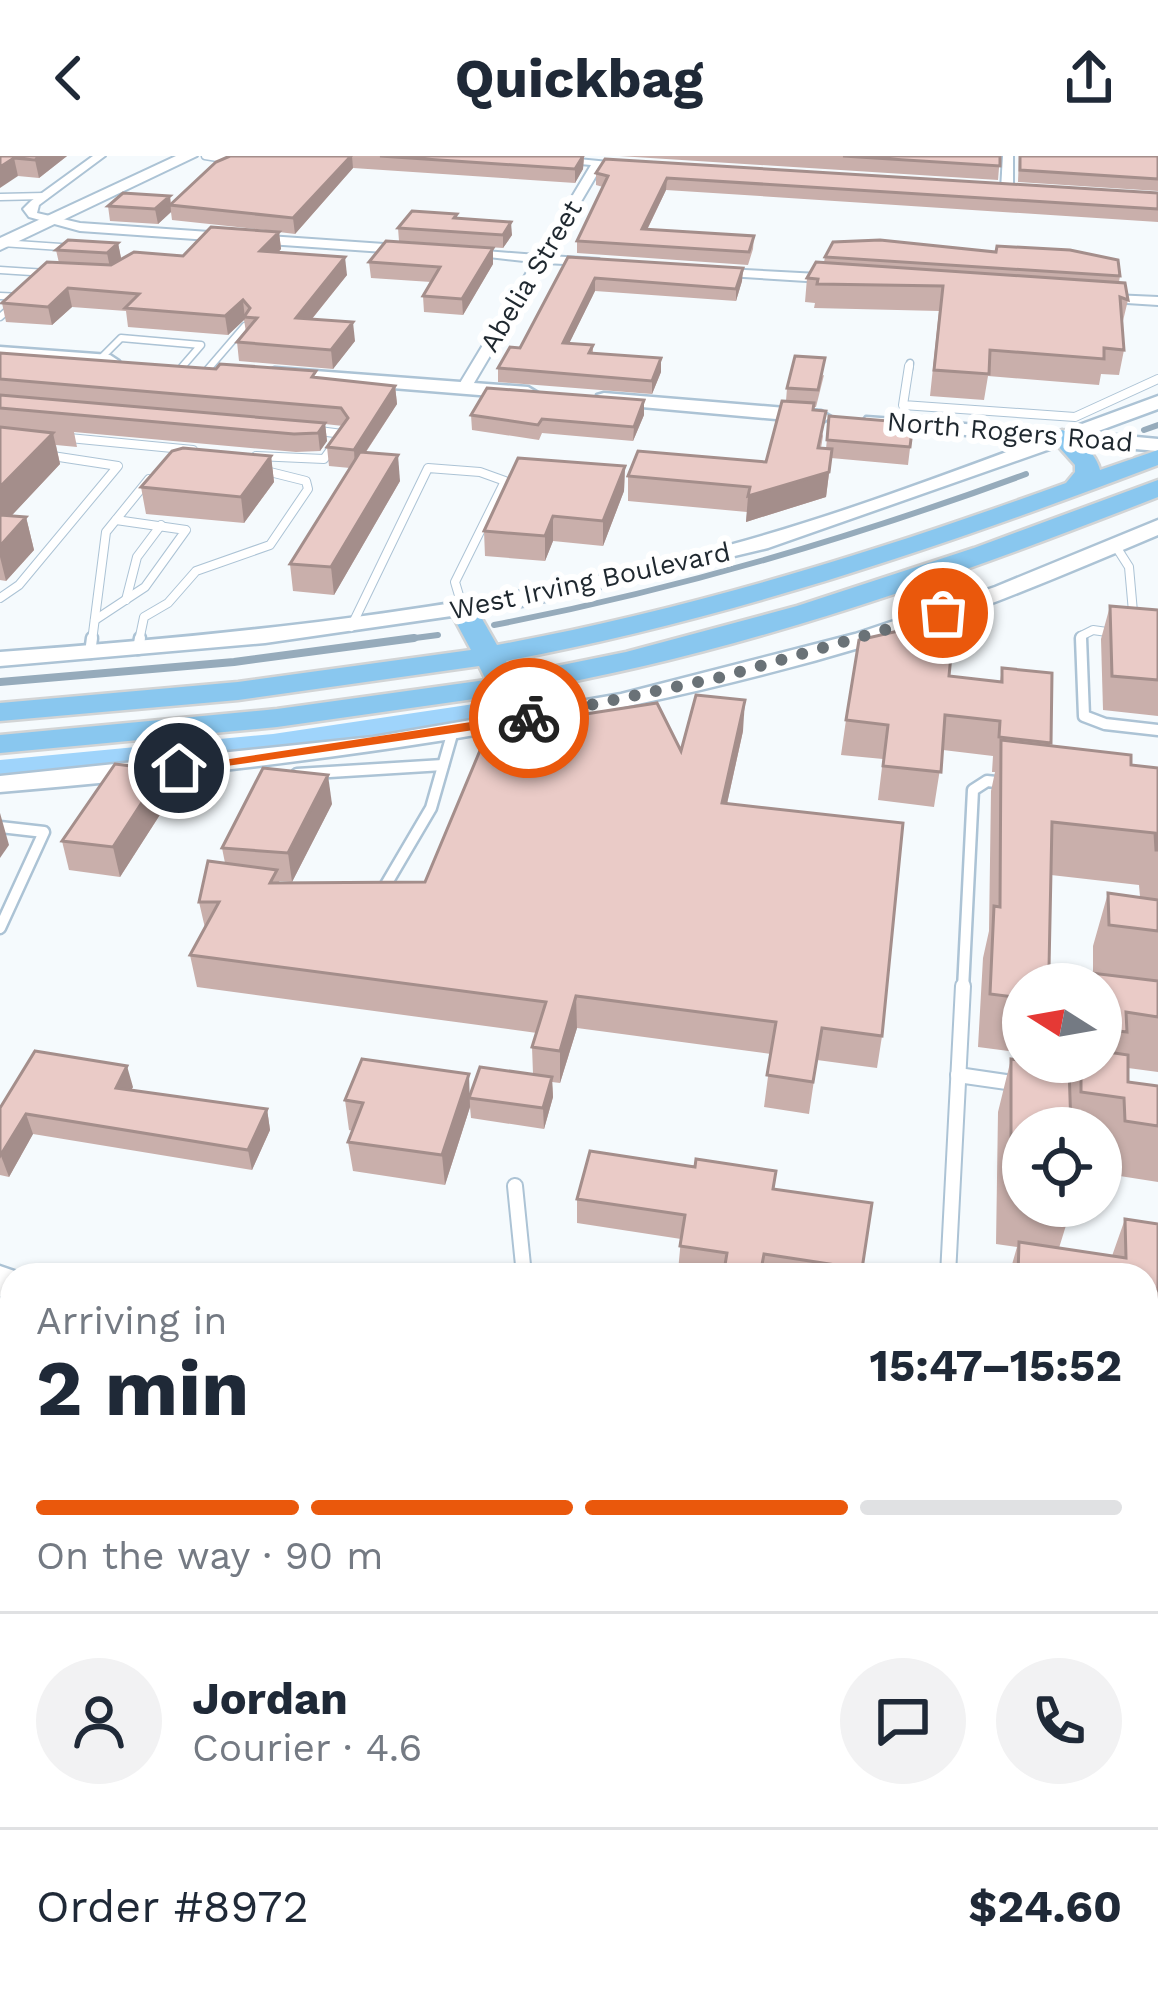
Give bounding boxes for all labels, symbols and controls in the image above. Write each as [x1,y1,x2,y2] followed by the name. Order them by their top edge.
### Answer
[36,45,102,111] icon: back
[1056,45,1122,111] icon: share
[455,47,703,110] text: Quickbag
[473,195,589,357] street label: Abelia Street
[886,405,1134,459] street label: North Rogers Road
[447,536,733,626] street label: West Irving Boulevard
[892,562,994,664] pin
[910,580,976,646] icon: bag
[469,658,589,778] courier
[496,685,562,751] icon: bike
[128,717,230,819] pin
[146,735,212,801] icon: home
[1002,963,1122,1083] north arrow
[1002,963,1122,1227] map controls
[1002,1107,1122,1227] button: locate
[36,1298,227,1343] text: Arriving in
[870,1339,1122,1392] text: 15:47–15:52
[36,1342,249,1434] text: 2 min
[36,1533,384,1578] text: On the way · 90 m
[36,1658,162,1784] button: person
[840,1658,966,1784] button: chat
[996,1658,1122,1784] button: phone
[192,1672,348,1725] text: Jordan
[192,1725,422,1770] text: Courier · 4.6
[36,1880,309,1933] text: Order #8972
[969,1880,1122,1933] text: $24.60

